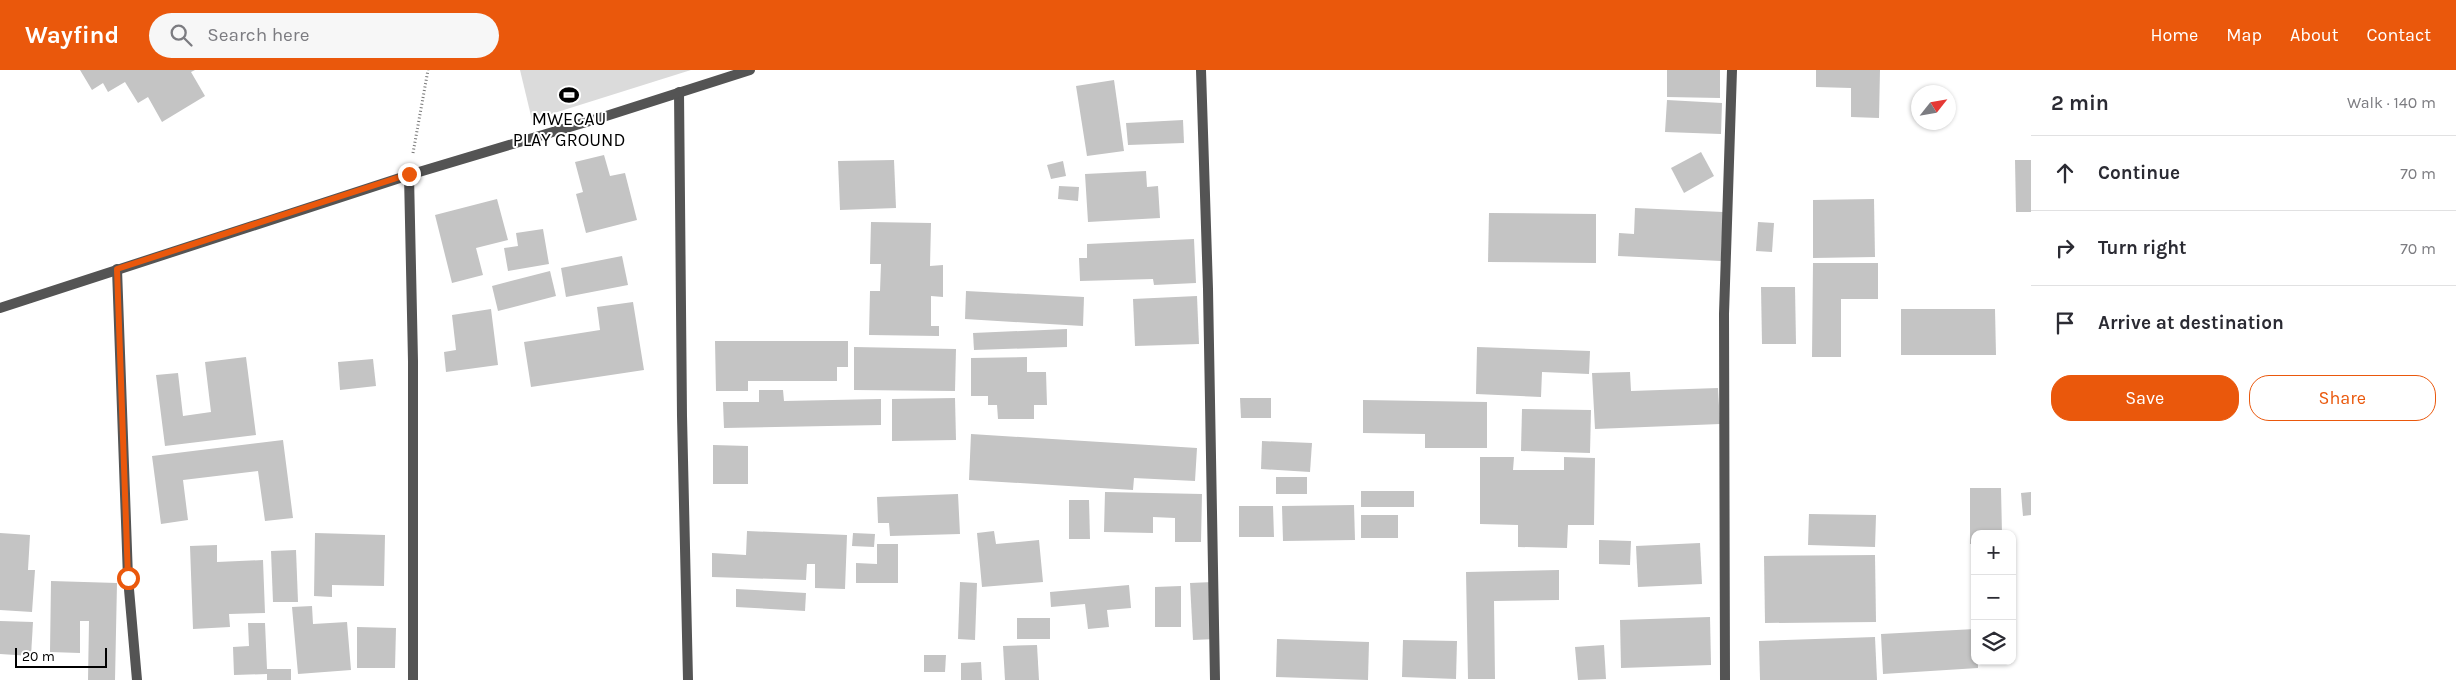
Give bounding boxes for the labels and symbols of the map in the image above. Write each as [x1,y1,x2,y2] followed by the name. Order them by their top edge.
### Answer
[558,84,580,106] sports icon: MWECAU PLAY GROUND
[1911,85,1956,130] north arrow
[513,108,625,151] place label: MWECAU PLAY GROUND
[398,163,421,186] route end
[117,567,140,590] route start
[15,645,108,668] scale bar

